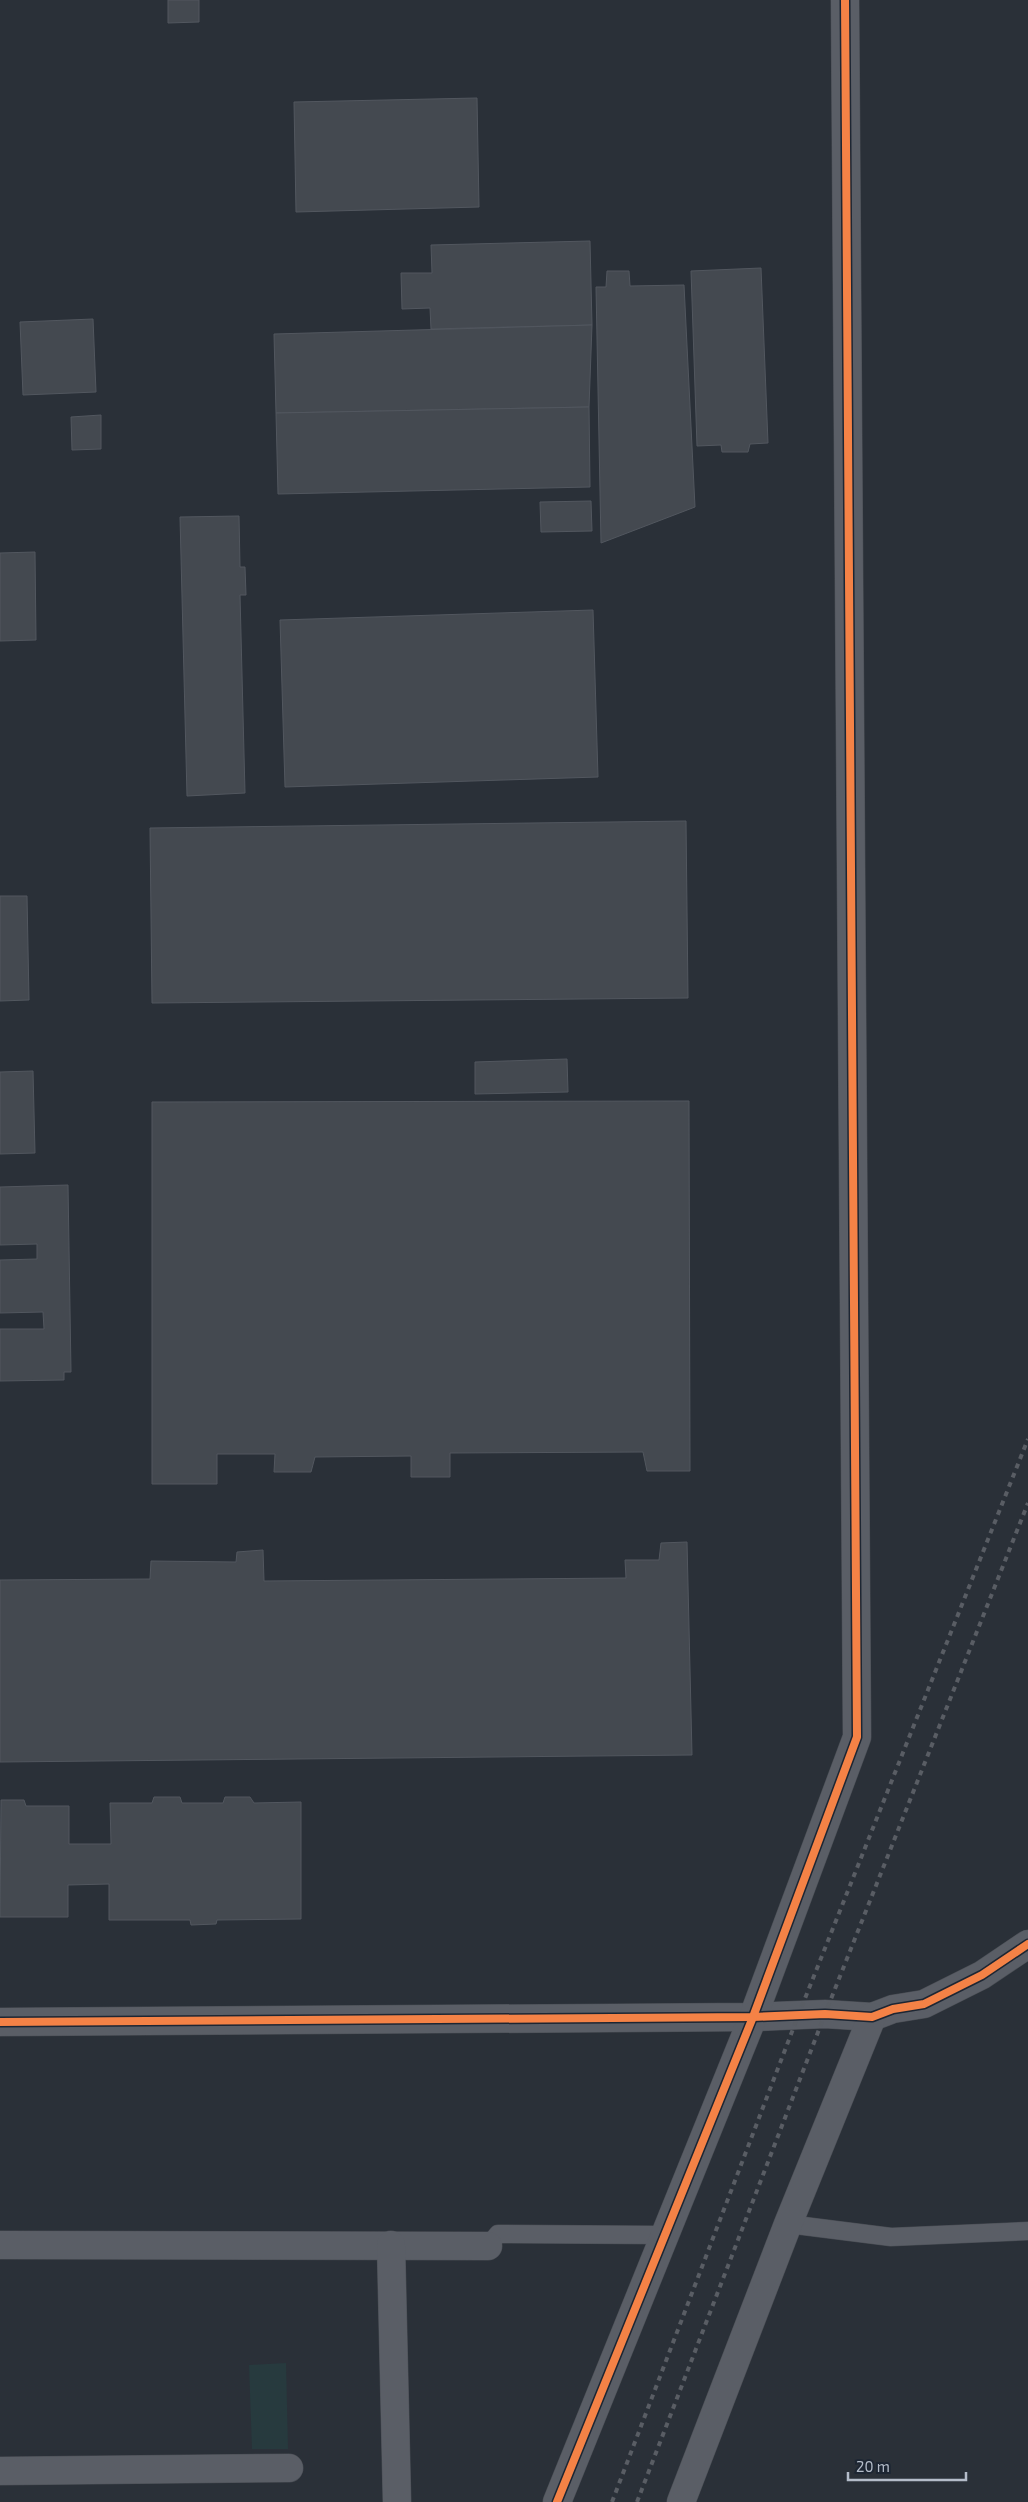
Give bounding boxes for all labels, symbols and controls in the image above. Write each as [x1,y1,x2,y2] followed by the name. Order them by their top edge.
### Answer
[848,2450,966,2482] scale bar
[856,2457,890,2475] text: 20 m

